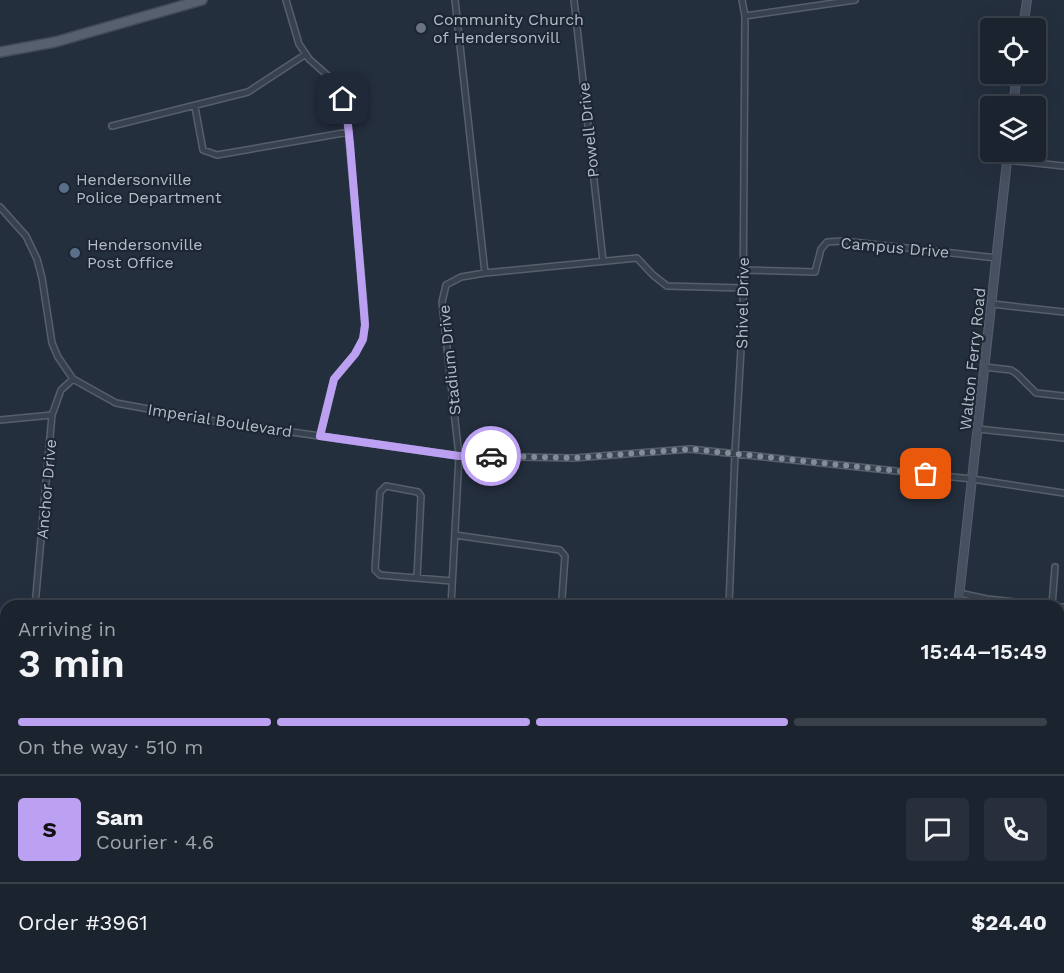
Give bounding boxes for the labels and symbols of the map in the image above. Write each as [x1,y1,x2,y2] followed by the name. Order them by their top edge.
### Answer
[433,10,584,47] place label: Community Church of Hendersonvill
[414,21,428,35] marker: Community Church of Hendersonvill
[317,73,368,124] pin
[574,81,603,179] street label: Powell Drive
[76,170,222,207] place label: Hendersonville Police Department
[57,181,71,195] marker: Hendersonville Police Department
[840,233,950,262] street label: Campus Drive
[87,235,203,272] place label: Hendersonville Post Office
[68,246,82,260] marker: Hendersonville Post Office
[732,257,753,349] street label: Shivel Drive
[956,287,989,431] street label: Walton Ferry Road
[434,304,465,416] street label: Stadium Drive
[146,400,294,441] street label: Imperial Boulevard
[461,426,521,486] courier
[33,438,60,540] street label: Anchor Drive
[900,448,951,499] pin

